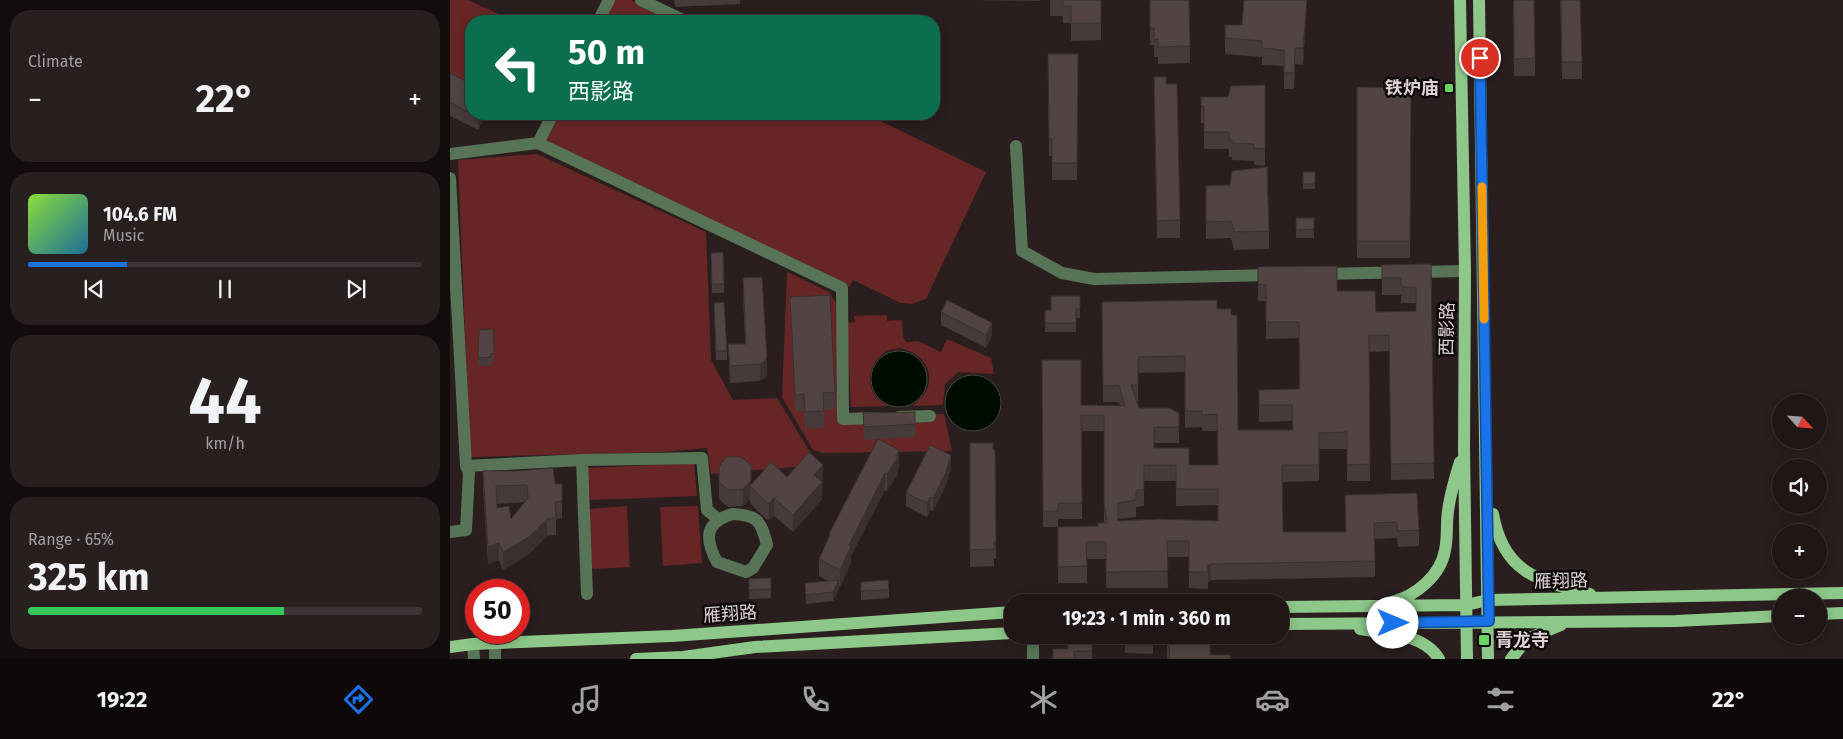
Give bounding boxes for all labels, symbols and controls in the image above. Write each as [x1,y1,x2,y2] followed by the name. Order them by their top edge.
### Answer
[568,31,645,73] text: 50 m
[485,35,550,100] icon: left
[1459,37,1501,79] pin
[1466,44,1494,72] icon: arrive
[28,52,83,71] text: Climate
[195,76,255,122] text: 22°
[1385,77,1439,99] place label: 铁炉庙
[568,78,634,105] text: 西影路
[1443,82,1455,94] marker: 铁炉庙
[28,83,42,116] text: −
[408,83,422,116] text: +
[103,203,177,226] text: 104.6 FM
[103,226,144,245] text: Music
[80,275,108,303] icon: previous
[211,275,239,303] icon: pause
[342,275,370,303] icon: next
[1436,302,1458,356] street label: 西影路
[188,362,262,440] text: 44
[1772,394,1828,449] north arrow
[1772,394,1827,644] map controls
[205,434,245,453] text: km/h
[1772,459,1827,514] button: sound
[1772,524,1827,579] button: +
[28,530,114,549] text: Range · 65%
[28,554,150,600] text: 325 km
[1534,570,1588,592] street label: 雁翔路
[465,579,530,644] speed limit sign: 50
[1772,589,1827,644] button: −
[1366,596,1418,648] position arrow
[702,601,758,627] street label: 雁翔路
[1062,607,1231,630] text: 19:23 · 1 min · 360 m
[1495,629,1549,651] place label: 青龙寺
[1477,633,1491,647] marker: 青龙寺
[341,682,376,717] icon: directions
[569,682,604,717] icon: music
[798,682,833,717] icon: phone
[1026,682,1061,717] icon: climate
[1255,682,1290,717] icon: car
[1483,682,1518,717] icon: filters
[97,686,147,713] text: 19:22
[1712,686,1746,713] text: 22°

